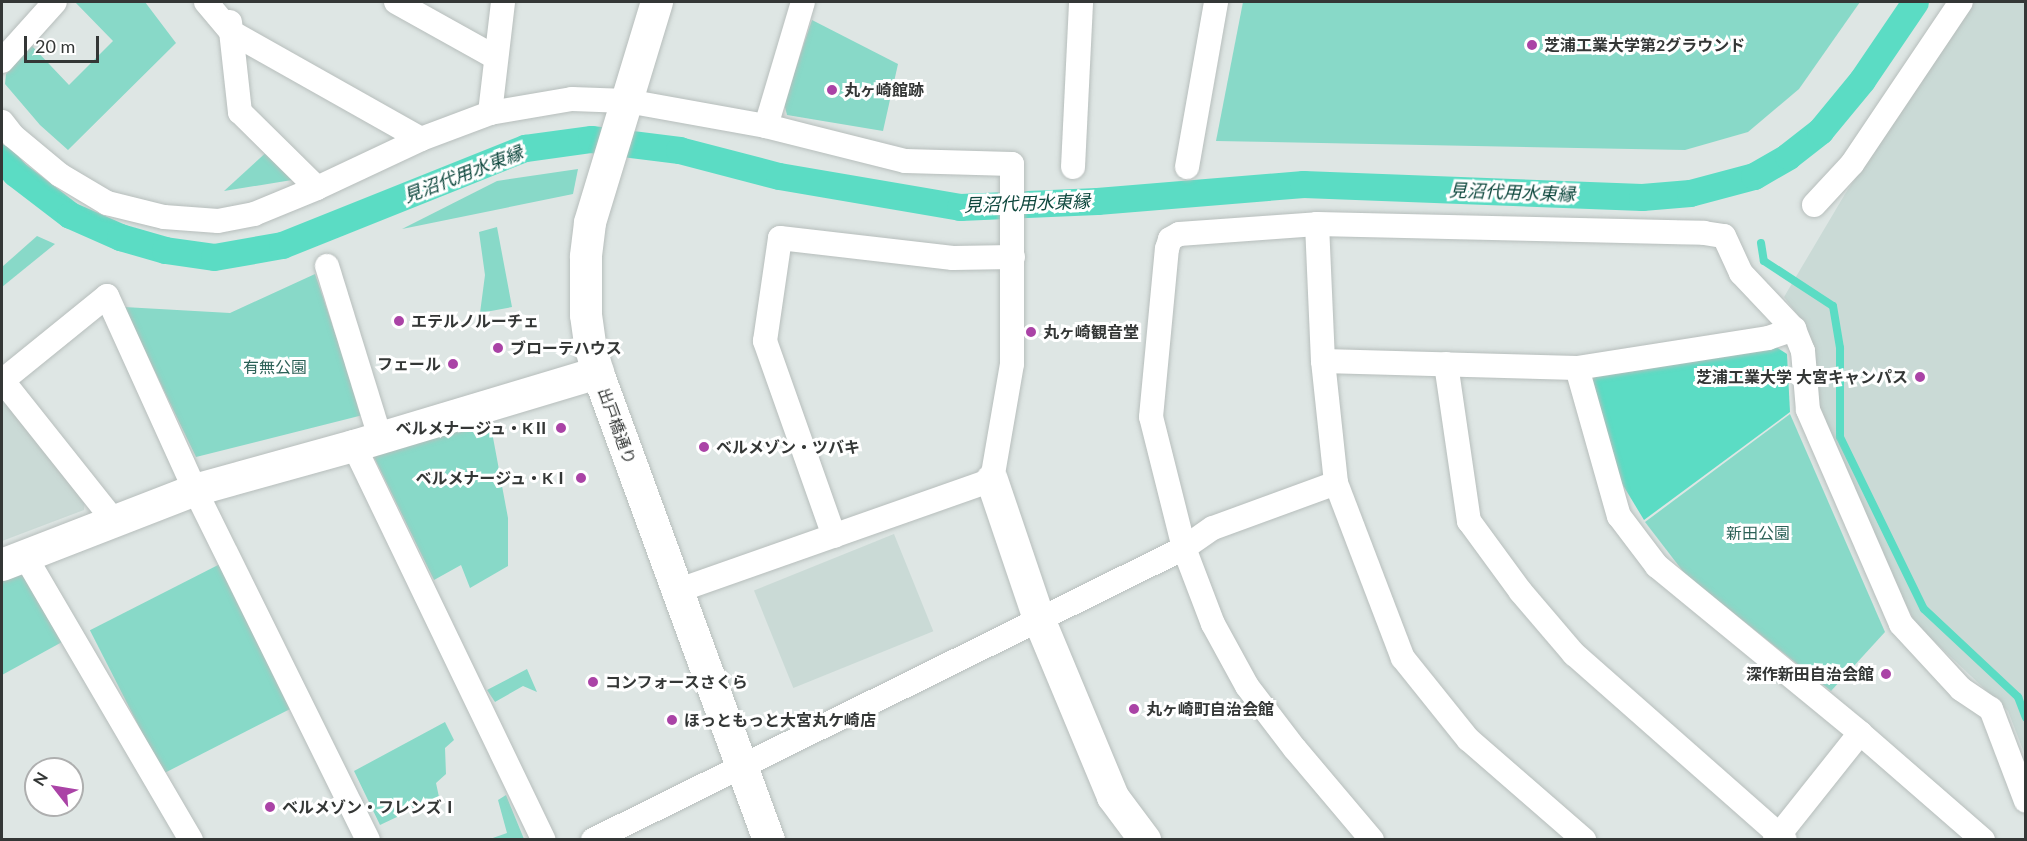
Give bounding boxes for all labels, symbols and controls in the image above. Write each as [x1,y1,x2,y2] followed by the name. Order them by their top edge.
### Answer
[27,24,102,62] scale bar
[35,35,75,57] text: 20 m
[1544,35,1745,55] place label: 芝浦工業大学第2グラウンド
[1525,38,1539,52] marker: 芝浦工業大学第2グラウンド
[844,80,924,100] place label: 丸ヶ崎館跡
[825,83,839,97] marker: 丸ヶ崎館跡
[400,141,526,207] water label: 見沼代用水東縁
[1449,179,1575,205] water label: 見沼代用水東縁
[964,190,1090,216] water label: 見沼代用水東縁
[411,311,539,331] place label: エテルノルーチェ
[392,314,406,328] marker: エテルノルーチェ
[1043,322,1139,342] place label: 丸ヶ崎観音堂
[1024,325,1038,339] marker: 丸ヶ崎観音堂
[510,338,622,358] place label: ブローテハウス
[491,341,505,355] marker: ブローテハウス
[377,354,441,374] place label: フェール
[243,357,307,377] park label: 有無公園
[446,357,460,371] marker: フェール
[1696,367,1908,387] place label: 芝浦工業大学 大宮キャンパス
[1913,370,1927,384] marker: 芝浦工業大学 大宮キャンパス
[594,385,640,467] street label: 出戸橋通り
[394,418,549,438] place label: ベルメナージュ・KⅡ
[554,421,568,435] marker: ベルメナージュ・KⅡ
[716,437,860,457] place label: ベルメゾン・ツバキ
[697,440,711,454] marker: ベルメゾン・ツバキ
[414,468,569,488] place label: ベルメナージュ・KⅠ
[574,471,588,485] marker: ベルメナージュ・KⅠ
[1726,523,1790,543] park label: 新田公園
[1746,664,1874,684] place label: 深作新田自治会館
[1879,667,1893,681] marker: 深作新田自治会館
[605,672,749,692] place label: コンフォースさくら
[586,675,600,689] marker: コンフォースさくら
[1146,699,1274,719] place label: 丸ヶ崎町自治会館
[1127,702,1141,716] marker: 丸ヶ崎町自治会館
[684,710,876,730] place label: ほっともっと大宮丸ケ崎店
[665,713,679,727] marker: ほっともっと大宮丸ケ崎店
[24,757,84,817] north arrow
[29,768,51,789] text: N
[282,797,458,817] place label: ベルメゾン・フレンズⅠ
[263,800,277,814] marker: ベルメゾン・フレンズⅠ

